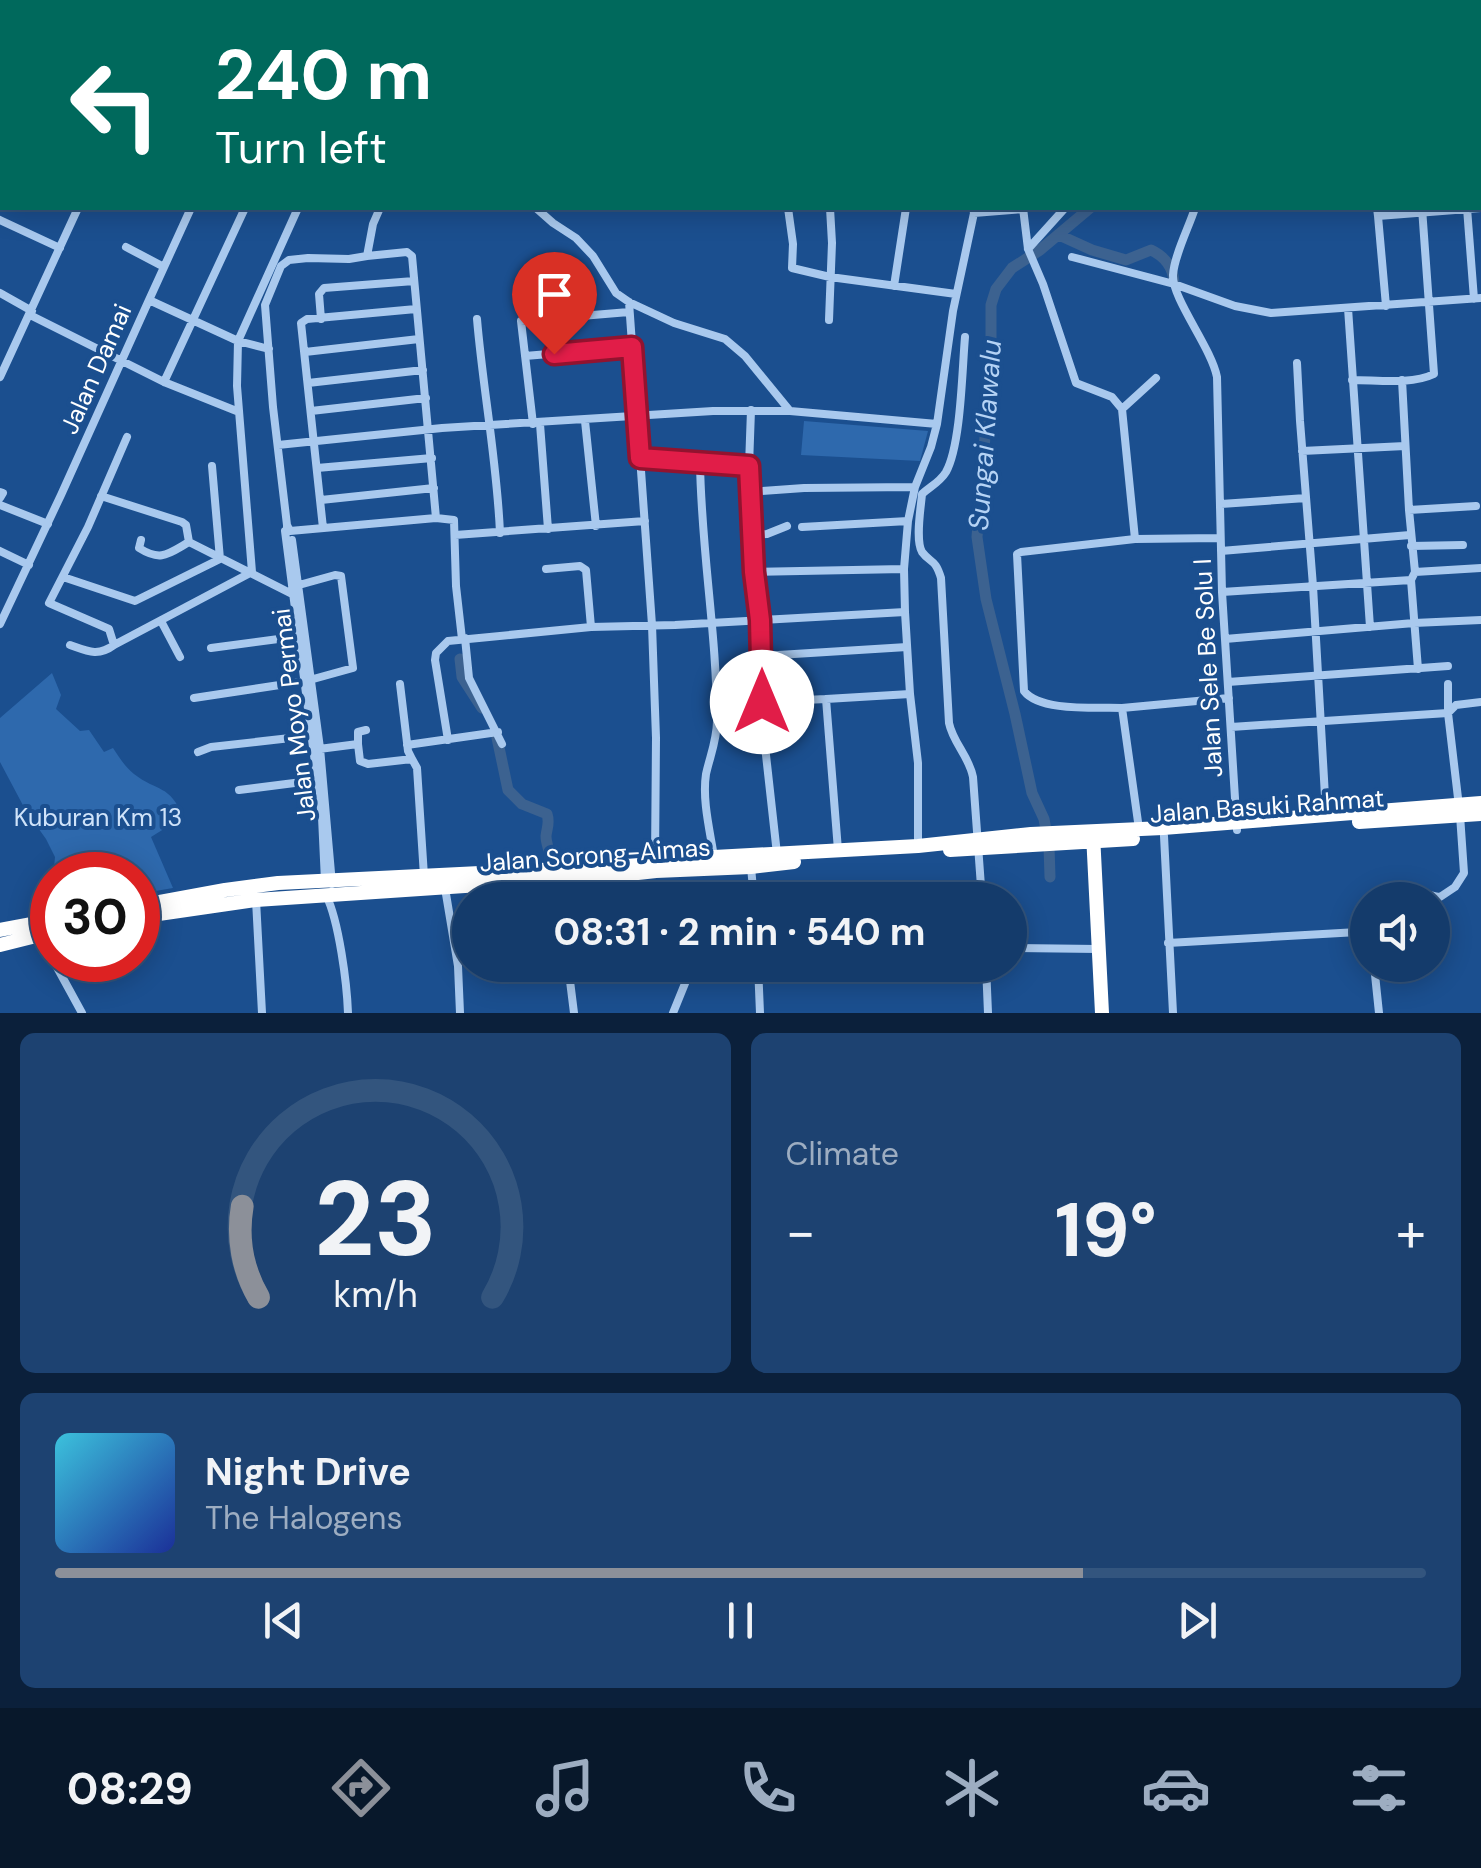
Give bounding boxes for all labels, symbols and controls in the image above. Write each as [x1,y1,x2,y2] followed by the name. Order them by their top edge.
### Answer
[215,30,432,121] text: 240 m
[50,40,180,170] icon: left
[215,118,387,177] text: Turn left
[512,252,597,355] pin
[527,267,582,322] icon: arrive
[53,299,139,439] street label: Jalan Damai
[960,338,1010,532] water label: Sungai Klawalu
[1186,558,1230,778] street label: Jalan Sele Be Solu I
[265,607,323,823] street label: Jalan Moyo Permai
[710,650,814,754] position arrow
[1149,781,1385,831] street label: Jalan Basuki Rahmat
[14,801,182,834] park label: Kuburan Km 13
[478,830,712,880] street label: Jalan Sorong-Aimas
[30,852,160,982] speed limit sign: 30
[1350,882,1450,982] map controls
[1350,882,1450,982] button: sound
[553,907,926,957] text: 08:31 · 2 min · 540 m
[786,1133,899,1175] text: Climate
[314,1152,437,1287] text: 23
[1055,1182,1157,1279] text: 19°
[786,1196,816,1268] text: −
[1396,1196,1426,1268] text: +
[333,1272,417,1318] text: km/h
[205,1447,411,1497] text: Night Drive
[205,1497,403,1539] text: The Halogens
[256,1593,311,1648] icon: previous
[713,1593,768,1648] icon: pause
[1170,1593,1225,1648] icon: next
[326,1753,396,1823] icon: directions
[530,1753,600,1823] icon: music
[733,1753,803,1823] icon: phone
[937,1753,1007,1823] icon: climate
[1141,1753,1211,1823] icon: car
[1344,1753,1414,1823] icon: filters
[67,1759,193,1818] text: 08:29

